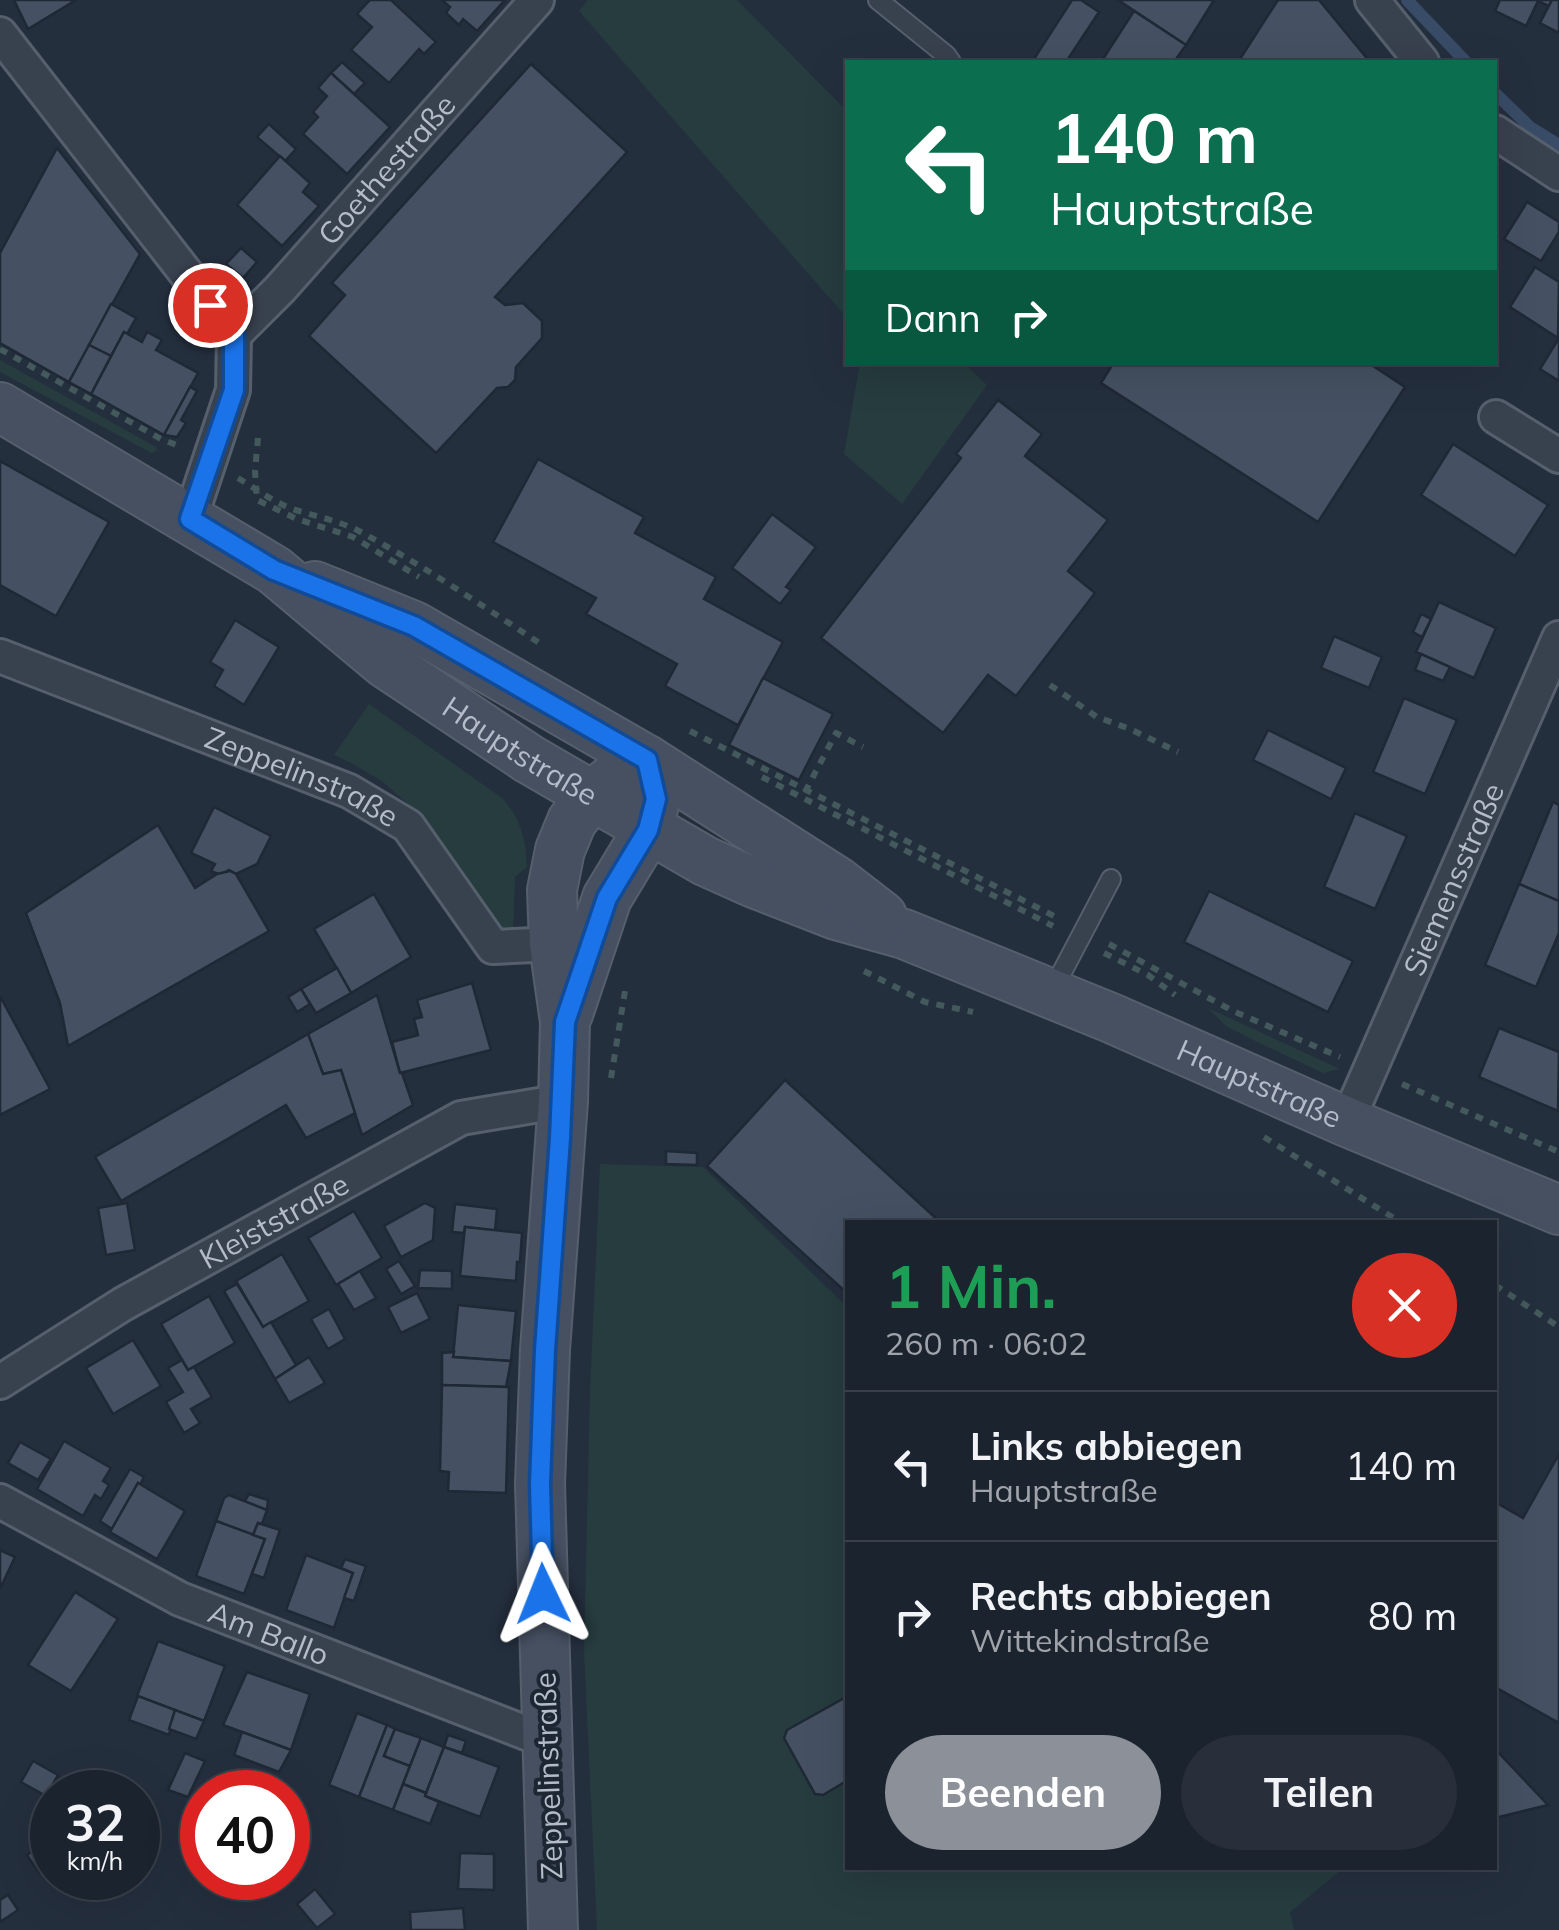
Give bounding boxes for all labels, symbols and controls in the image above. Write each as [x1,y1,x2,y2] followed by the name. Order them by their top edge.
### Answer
[309,86,463,253] street label: Goethestraße
[1050,93,1258,181] text: 140 m
[885,100,1015,230] icon: left
[1050,180,1314,236] text: Hauptstraße
[168,263,253,348] pin
[183,278,238,333] icon: arrive
[1001,290,1056,345] icon: right
[885,294,981,342] text: Dann
[436,688,605,814] street label: Hauptstraße
[200,718,406,835] street label: Zeppelinstraße
[1394,777,1512,982] street label: Siemensstraße
[1171,1031,1348,1136] street label: Hauptstraße
[193,1165,355,1277] street label: Kleiststraße
[885,1248,1056,1323] text: 1 Min.
[1352,1253,1457,1358] button: close
[885,1323,1087,1363] text: 260 m · 06:02
[970,1422,1243,1470] text: Links abbiegen
[885,1439,940,1494] icon: left
[1345,1442,1457,1490] text: 140 m
[970,1470,1158,1510] text: Hauptstraße
[491,1542,595,1646] position arrow
[970,1572,1272,1620] text: Rechts abbiegen
[885,1589,940,1644] icon: right
[1368,1592,1457,1640] text: 80 m
[203,1593,334,1674] street label: Am Ballo
[970,1620,1210,1660] text: Wittekindstraße
[525,1672,571,1880] street label: Zeppelinstraße
[885,1735,1161,1850] button: Beenden
[1181,1735,1457,1850] button: Teilen
[180,1770,310,1900] speed limit sign: 40
[65,1791,125,1854] text: 32
[67,1845,123,1876] text: km/h

